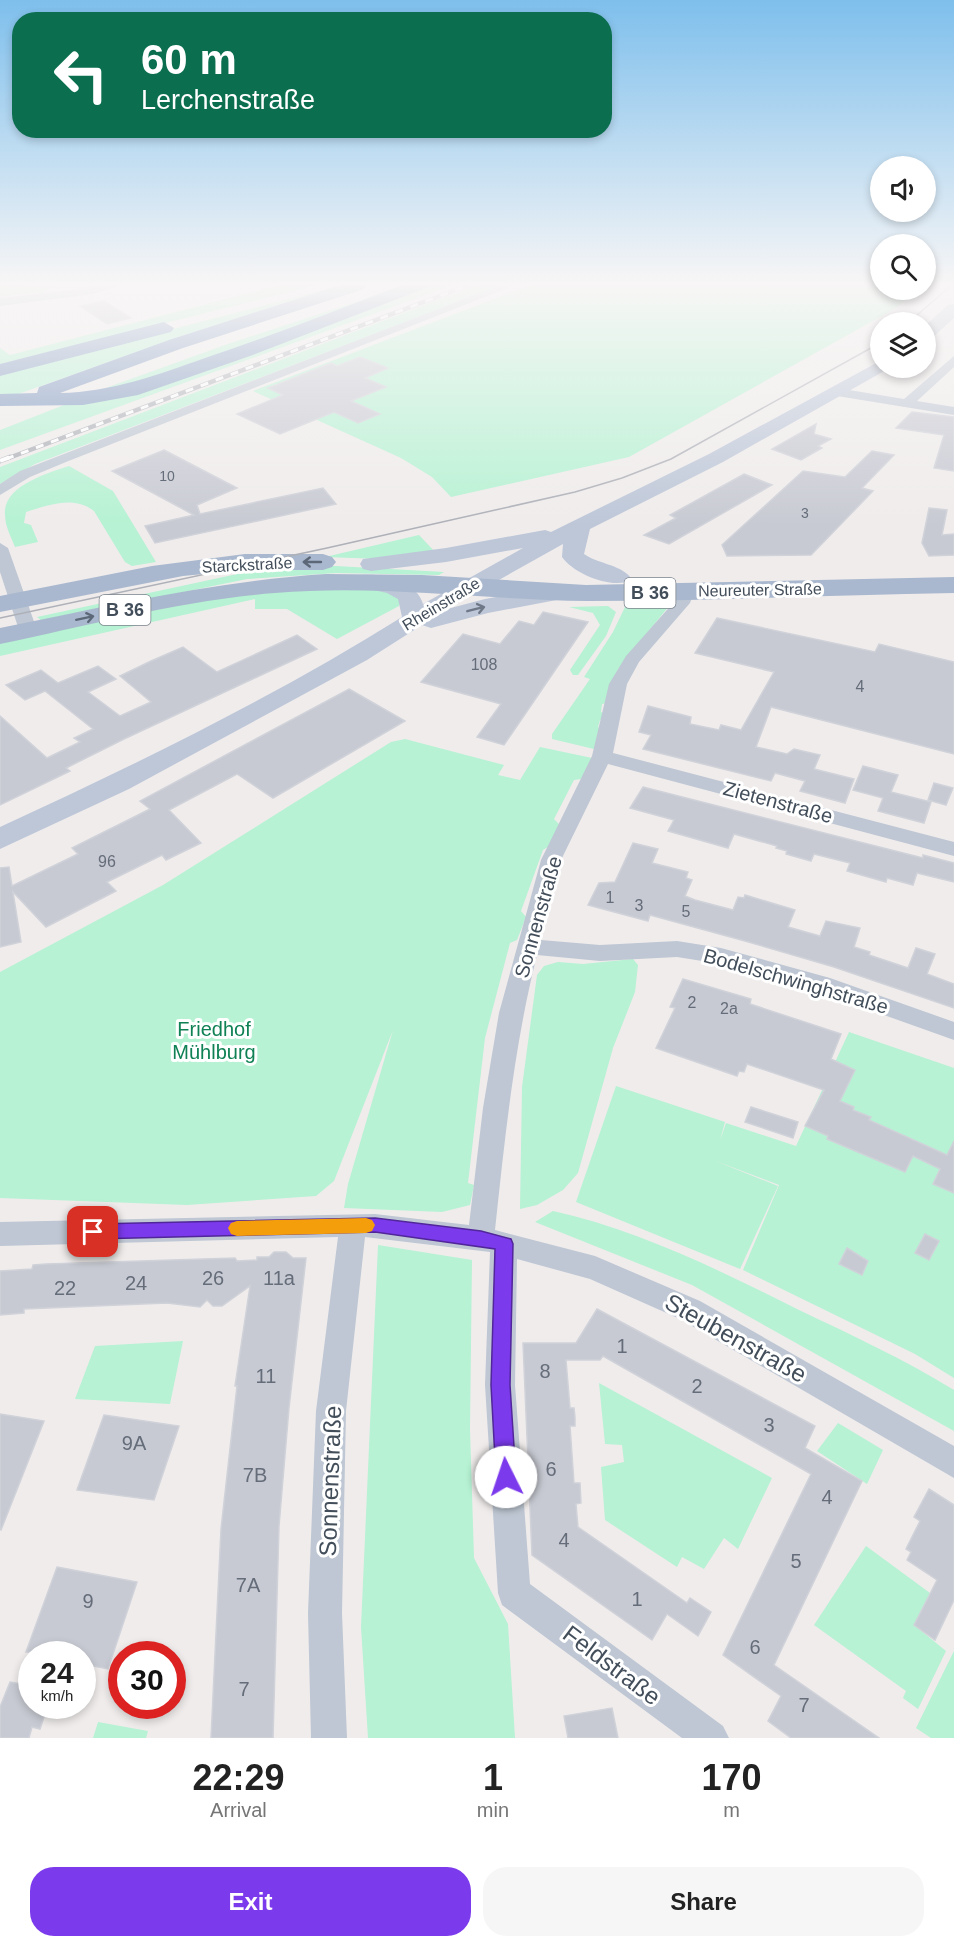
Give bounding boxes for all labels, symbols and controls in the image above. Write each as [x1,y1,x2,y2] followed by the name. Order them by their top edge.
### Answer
[42,36,120,114] icon: left
[141,36,237,83] text: 60 m
[141,85,315,115] text: Lerchenstraße
[870,156,936,378] map controls
[870,156,936,222] button: sound
[870,234,936,300] button: search
[870,312,936,378] button: layers
[159,468,175,484] house number: 10
[801,505,809,521] house number: 3
[201,554,293,576] street label: Starckstraße
[303,556,323,568] one-way arrow
[399,574,483,634] street label: Rheinstraße
[624,578,676,608] road number: B 36
[698,580,822,600] street label: Neureuter Straße
[100,595,150,625] road number: B 36
[466,602,485,614] one-way arrow
[75,612,94,623] one-way arrow
[471,656,497,673] house number: 108
[856,678,865,695] house number: 4
[721,777,835,827] street label: Zietenstraße
[98,853,116,870] house number: 96
[510,854,566,980] street label: Sonnenstraße
[606,889,615,906] house number: 1
[635,897,644,914] house number: 3
[682,903,691,920] house number: 5
[701,944,891,1018] street label: Bodelschwinghstraße
[688,994,697,1011] house number: 2
[720,1000,738,1017] house number: 2a
[172,1018,256,1063] park label: Friedhof Mühlburg
[67,1206,118,1257] pin
[76,1215,109,1248] icon: arrive
[202,1267,224,1289] house number: 26
[263,1267,296,1289] house number: 11a
[125,1272,147,1294] house number: 24
[54,1277,76,1299] house number: 22
[661,1288,811,1388] street label: Steubenstraße
[616,1335,628,1357] house number: 1
[539,1360,551,1382] house number: 8
[256,1365,276,1387] house number: 11
[691,1375,703,1397] house number: 2
[314,1405,346,1557] street label: Sonnenstraße
[763,1414,775,1436] house number: 3
[122,1432,147,1454] house number: 9A
[474,1445,538,1509] position arrow
[545,1458,557,1480] house number: 6
[243,1464,267,1486] house number: 7B
[821,1486,833,1508] house number: 4
[558,1529,570,1551] house number: 4
[790,1550,802,1572] house number: 5
[236,1574,261,1596] house number: 7A
[631,1588,643,1610] house number: 1
[82,1590,94,1612] house number: 9
[558,1620,666,1710] street label: Feldstraße
[749,1636,761,1658] house number: 6
[108,1641,186,1719] speed limit sign: 30
[40,1656,74,1689] text: 24
[238,1678,250,1700] house number: 7
[41,1687,73,1704] text: km/h
[798,1694,810,1716] house number: 7
[192,1757,284,1798] text: 22:29
[483,1757,503,1798] text: 1
[701,1757,762,1798] text: 170
[210,1799,267,1821] text: Arrival
[477,1799,509,1821] text: min
[723,1799,740,1821] text: m
[30,1867,471,1936] button: Exit
[483,1867,924,1936] button: Share

